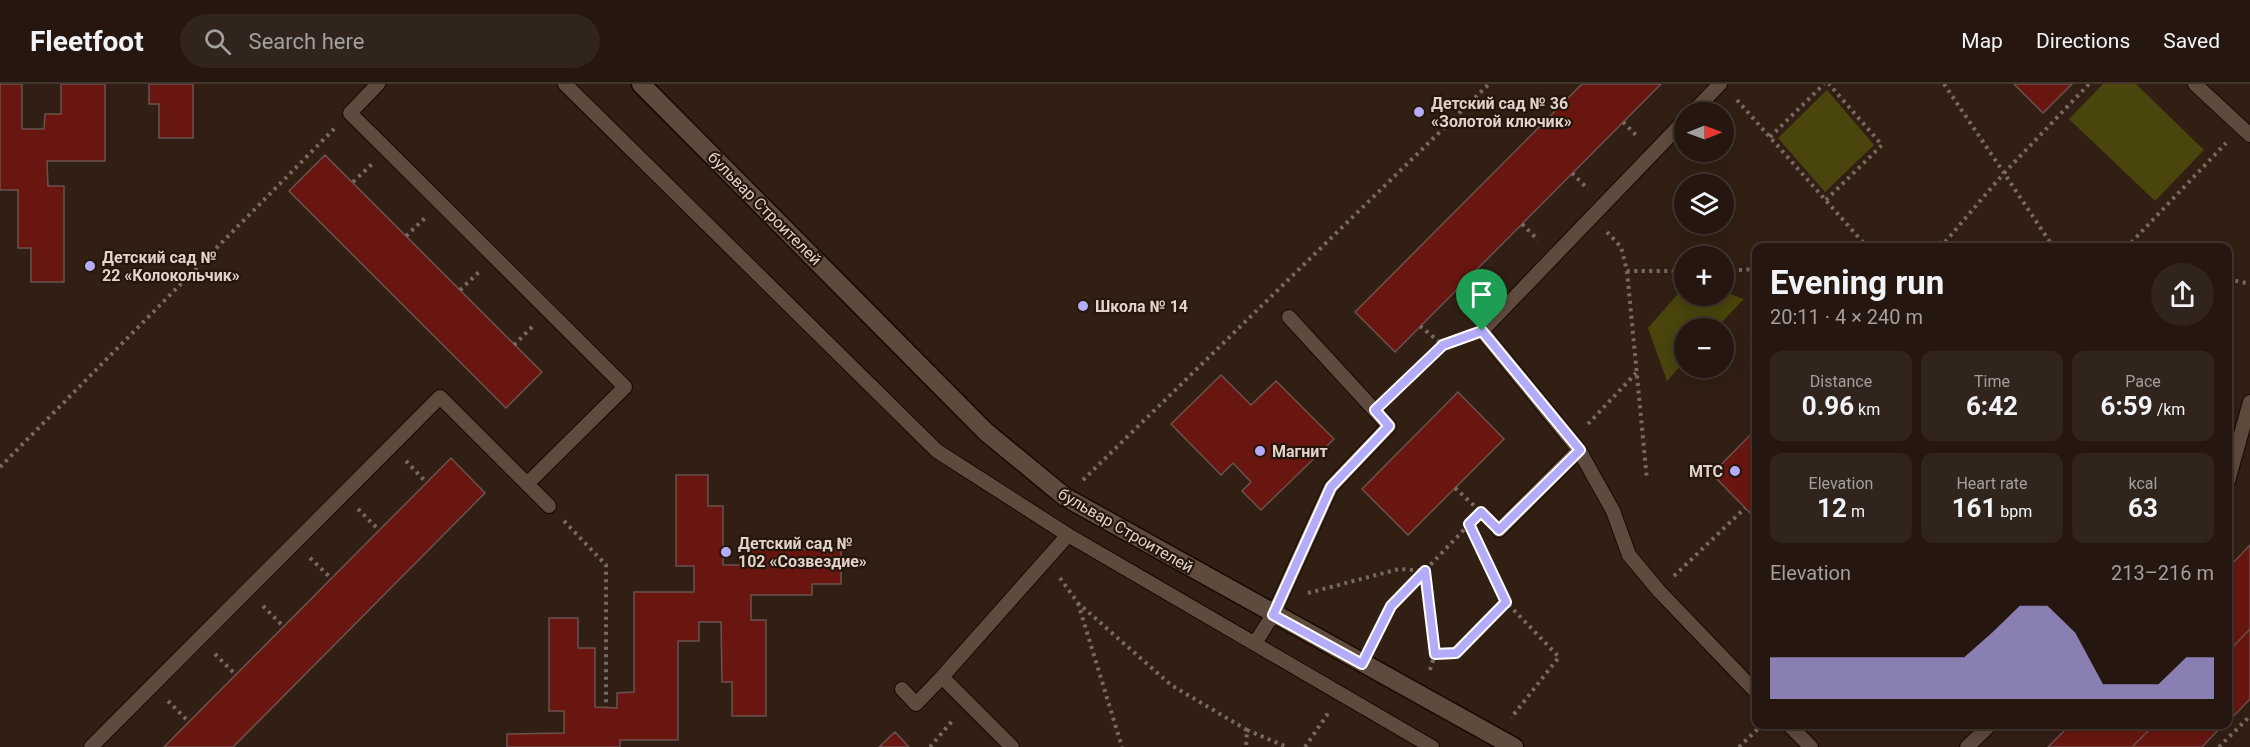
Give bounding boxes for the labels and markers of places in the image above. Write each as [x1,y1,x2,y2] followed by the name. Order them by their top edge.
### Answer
[1431,94,1572,131] place label: Детский сад № 36 «Золотой ключик»
[1412,105,1426,119] marker: Детский сад № 36 «Золотой ключик»
[102,248,240,285] place label: Детский сад № 22 «Колокольчик»
[83,259,97,273] marker: Детский сад № 22 «Колокольчик»
[1456,269,1507,331] pin
[1095,297,1188,316] place label: Школа № 14
[1076,299,1090,313] marker: Школа № 14
[1272,442,1328,461] place label: Магнит
[1253,444,1267,458] marker: Магнит
[1689,462,1723,481] place label: МТС
[1728,464,1742,478] marker: МТС
[738,534,867,571] place label: Детский сад № 102 «Созвездие»
[719,545,733,559] marker: Детский сад № 102 «Созвездие»

